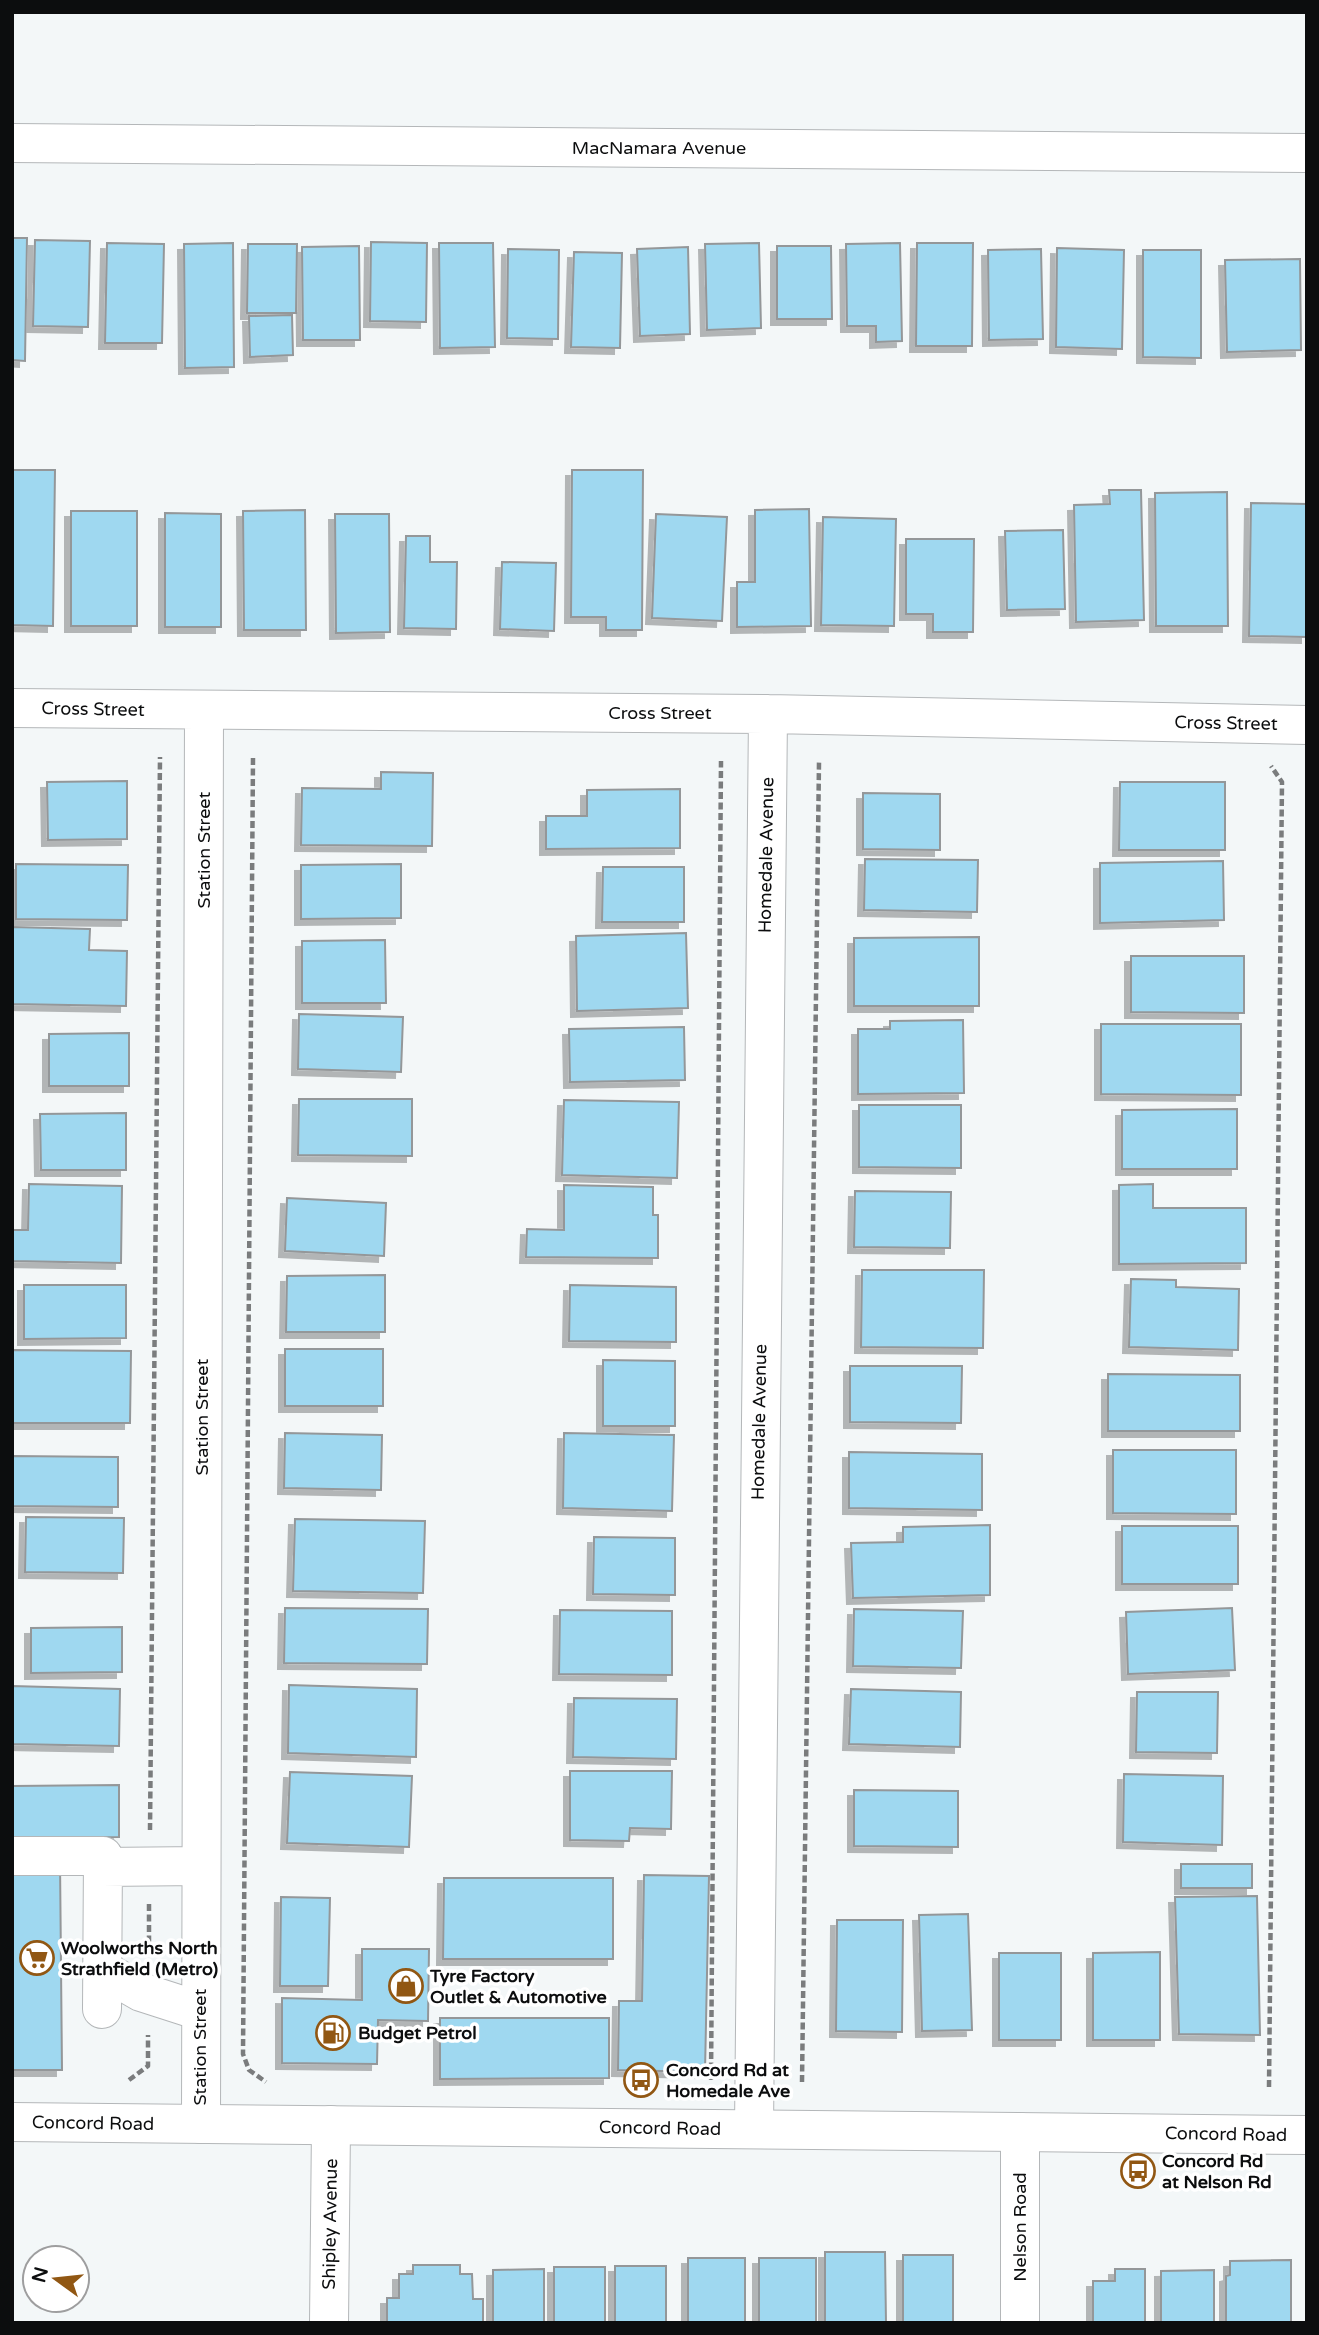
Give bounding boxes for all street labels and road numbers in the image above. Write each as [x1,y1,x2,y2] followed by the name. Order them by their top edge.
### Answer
[572,137,746,159] street label: MacNamara Avenue
[41,697,145,721] street label: Cross Street
[608,702,712,724] street label: Cross Street
[1174,711,1278,735] street label: Cross Street
[754,777,778,933] street label: Homedale Avenue
[193,791,215,908] street label: Station Street
[747,1344,771,1500] street label: Homedale Avenue
[191,1358,213,1475] street label: Station Street
[189,1988,211,2105] street label: Station Street
[32,2111,154,2135] street label: Concord Road
[599,2116,721,2140] street label: Concord Road
[1165,2122,1287,2146] street label: Concord Road
[318,2158,342,2290] street label: Shipley Avenue
[1009,2172,1031,2282] street label: Nelson Road

